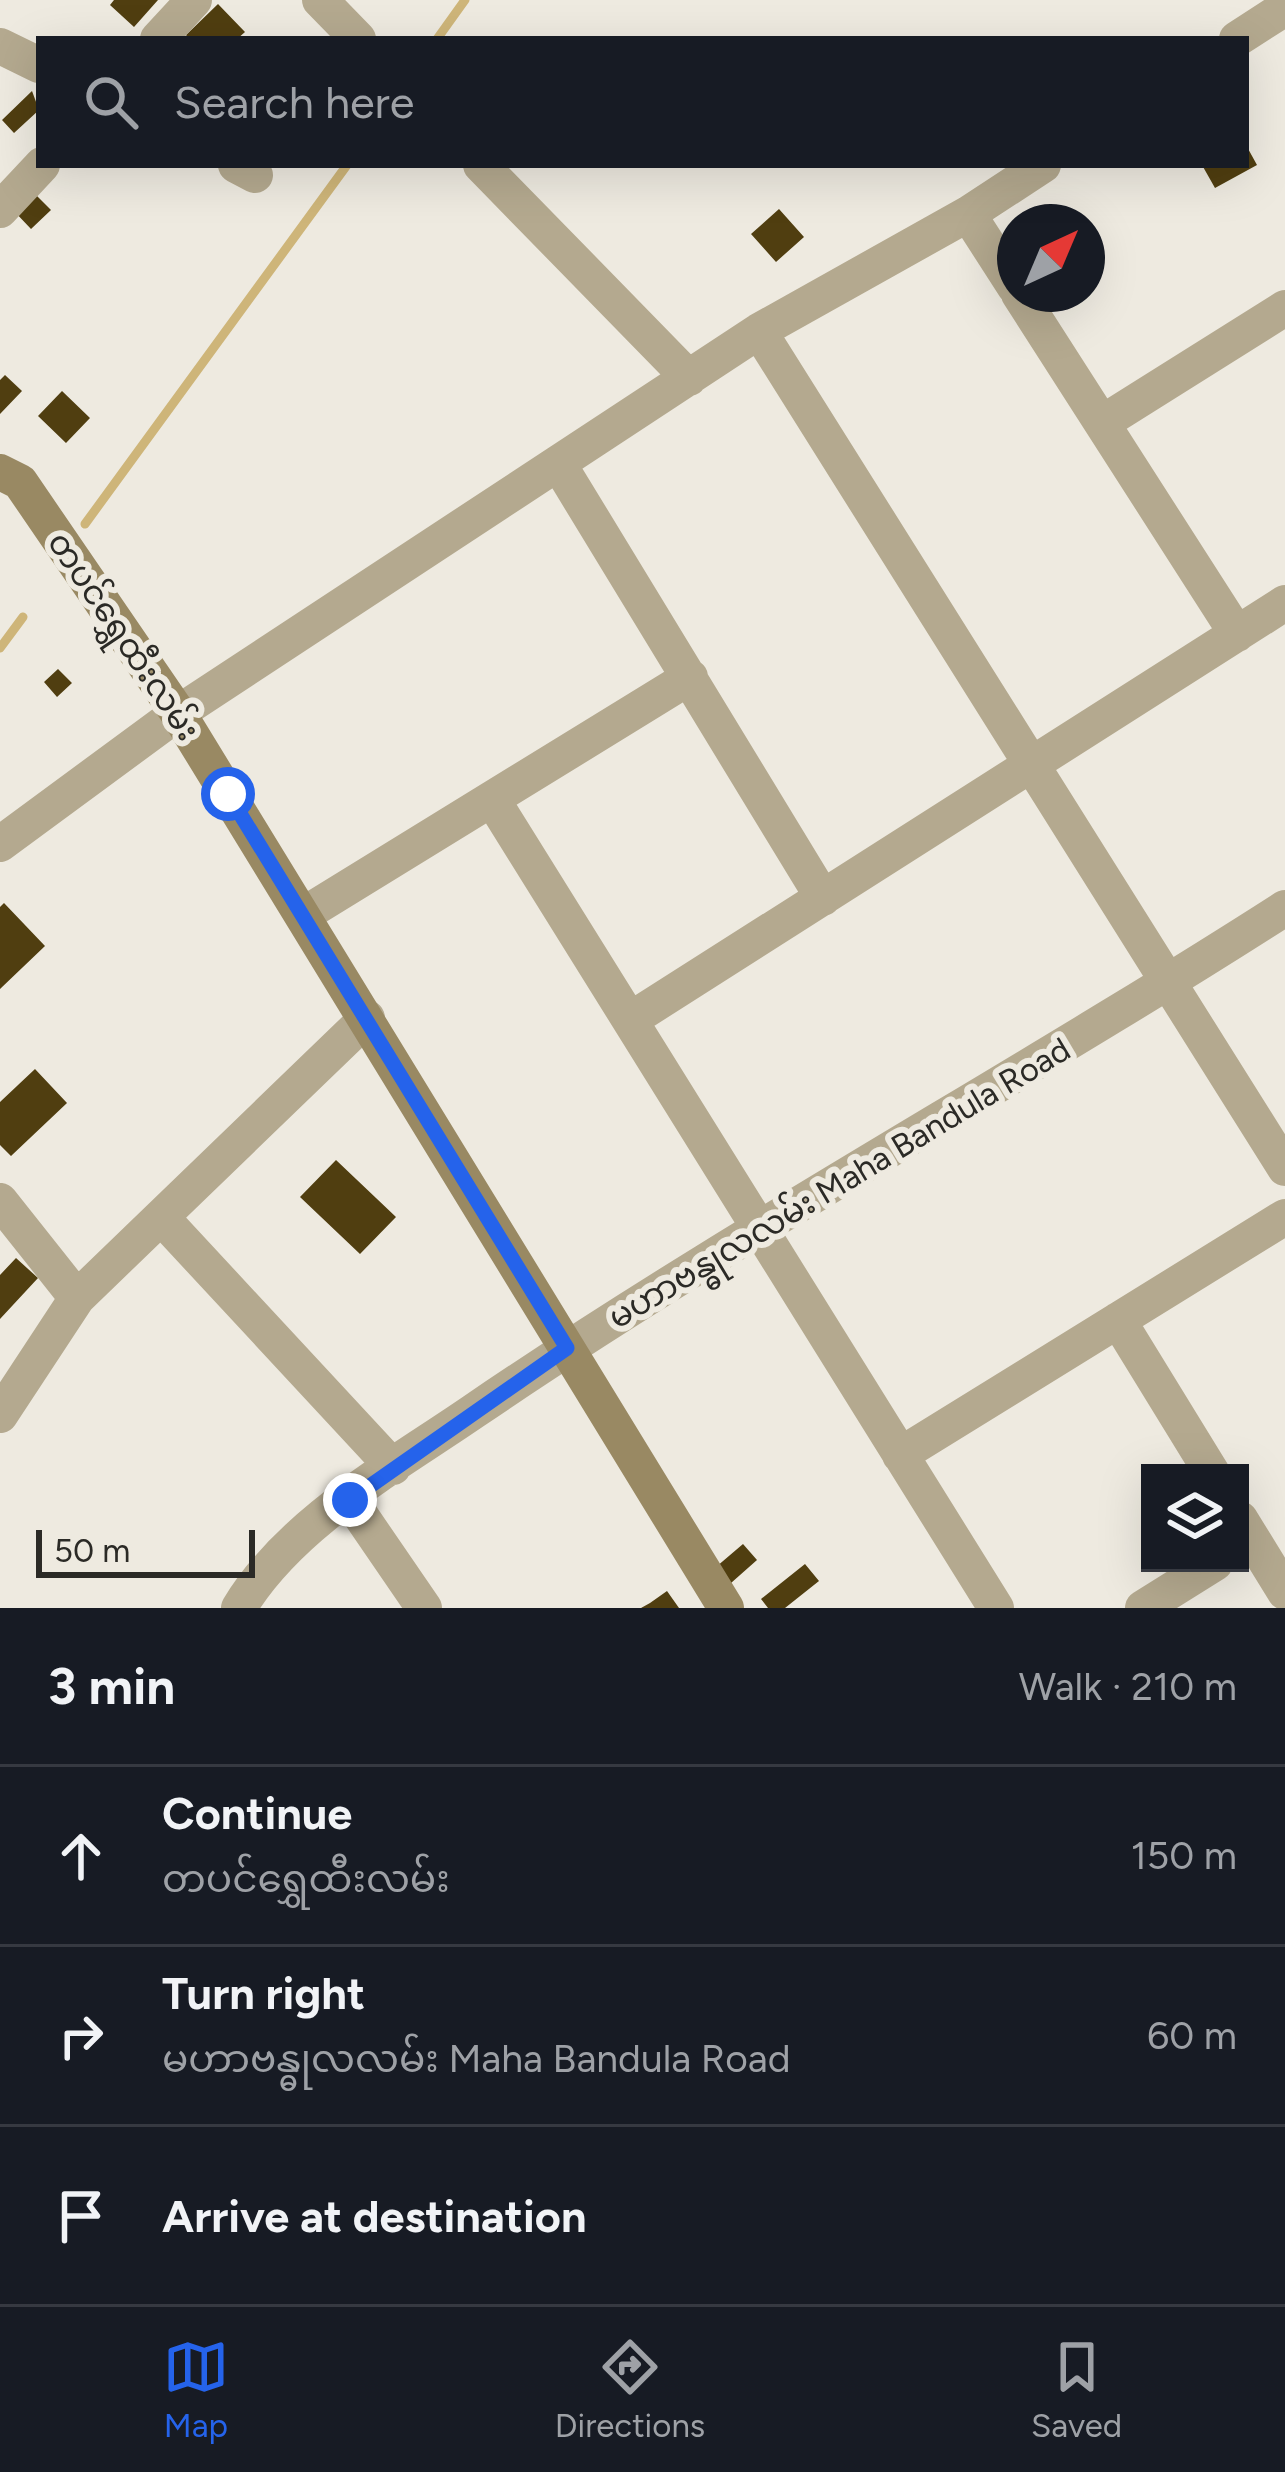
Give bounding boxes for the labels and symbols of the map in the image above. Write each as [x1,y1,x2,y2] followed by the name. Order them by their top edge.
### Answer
[997,204,1105,312] north arrow
[34,523,211,752] street label: တပင်ရွှေထီးလမ်း
[201,767,255,821] route start
[599,1027,1081,1343] street label: မဟာဗန္ဓုလလမ်း Maha Bandula Road
[323,1473,377,1527] route end
[36,1524,255,1577] scale bar

